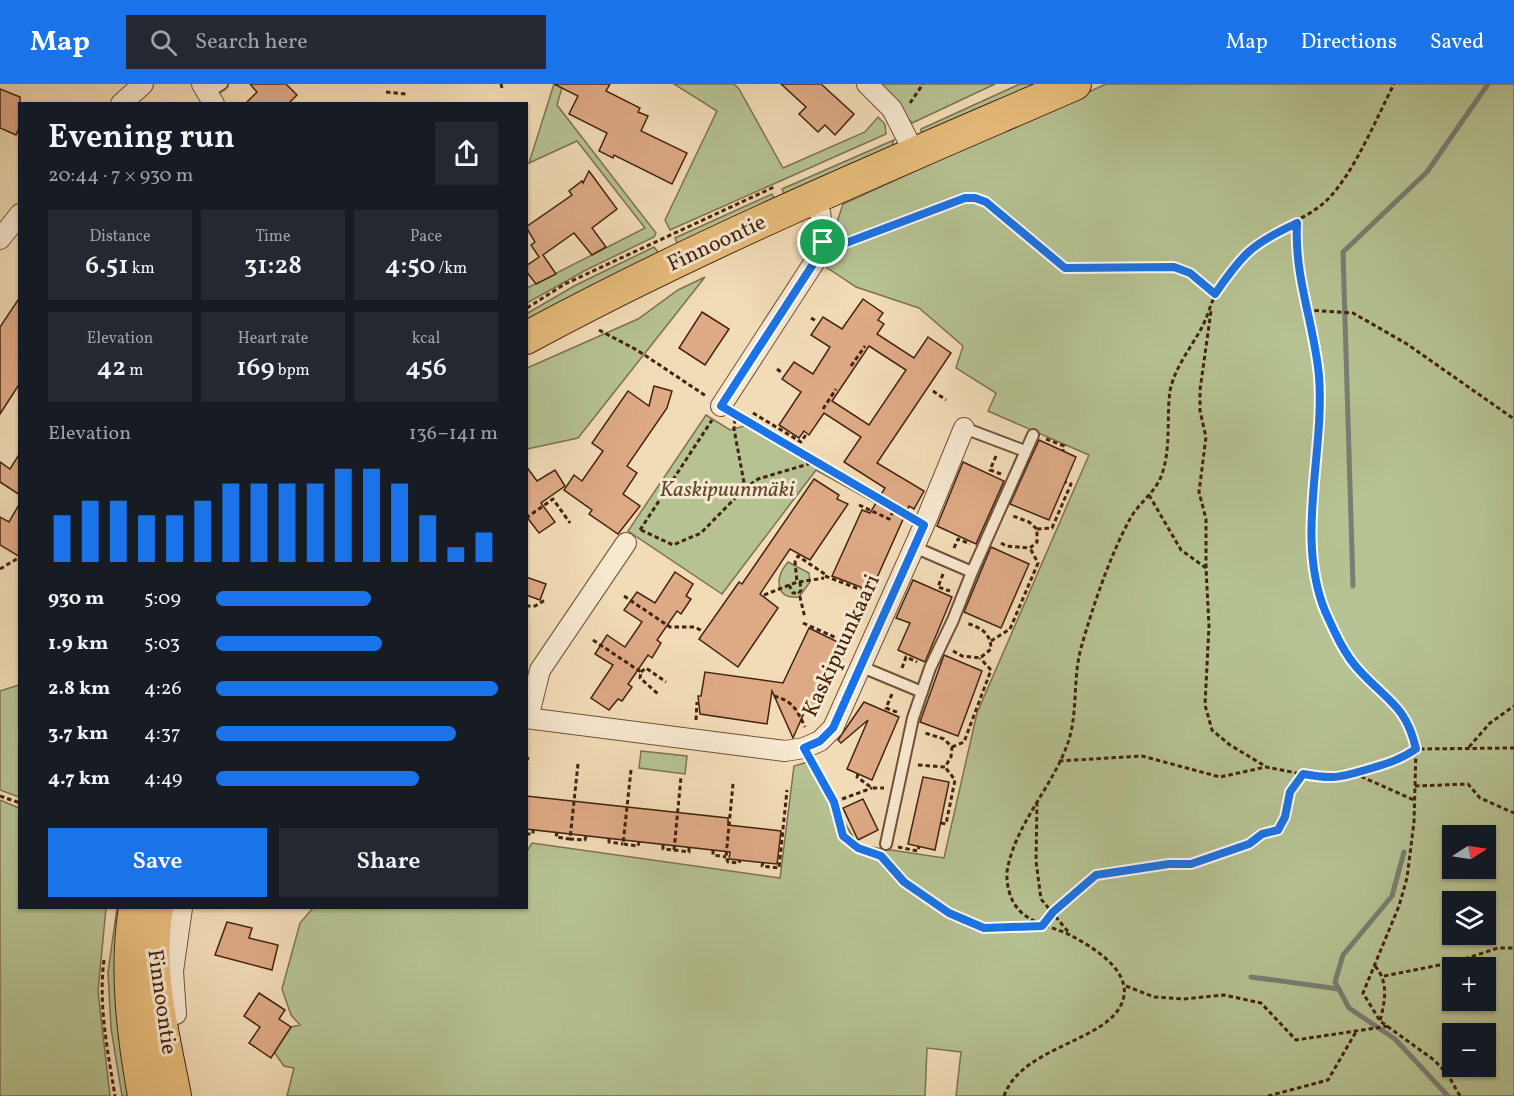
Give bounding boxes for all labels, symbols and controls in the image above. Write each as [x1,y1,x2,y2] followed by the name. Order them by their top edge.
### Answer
[126,15,546,69] search box
[30,23,90,62] text: Map
[147,26,180,59] icon: search
[195,27,308,58] text: Search here
[1226,28,1268,57] text: Map
[1301,28,1397,57] text: Directions
[1430,28,1484,57] text: Saved
[48,116,235,162] text: Evening run
[435,122,498,185] button: share
[48,162,193,190] text: 20:44 · 7 × 930 m
[662,208,772,280] street label: Finnoontie
[797,216,848,267] pin
[806,225,839,258] icon: arrive
[89,226,151,248] text: Distance
[255,226,291,248] text: Time
[410,226,442,248] text: Pace
[85,248,129,284] text: 6.51
[244,248,302,284] text: 31:28
[385,248,435,284] text: 4:50
[129,258,155,280] text: km
[435,258,467,280] text: /km
[87,328,153,350] text: Elevation
[238,328,308,350] text: Heart rate
[412,328,440,350] text: kcal
[97,350,126,386] text: 42
[236,350,274,386] text: 169
[405,350,447,386] text: 456
[126,360,143,382] text: m
[274,360,310,382] text: bpm
[48,420,131,448] text: Elevation
[409,420,498,448] text: 136–141 m
[660,475,795,506] park label: Kaskipuunmäki
[795,570,889,722] street label: Kaskipuunkaari
[48,585,104,613] text: 930 m
[144,585,181,613] text: 5:09
[48,630,108,658] text: 1.9 km
[144,630,180,658] text: 5:03
[48,675,110,703] text: 2.8 km
[144,675,182,703] text: 4:26
[48,720,108,748] text: 3.7 km
[144,720,181,748] text: 4:37
[48,765,110,793] text: 4.7 km
[144,765,182,793] text: 4:49
[1442,825,1496,879] north arrow
[1442,825,1496,1077] map controls
[48,828,267,897] button: Save
[279,828,498,897] button: Share
[1442,891,1496,945] button: layers
[138,947,184,1057] street label: Finnoontie
[1442,957,1496,1011] button: +
[1442,1023,1496,1077] button: −

